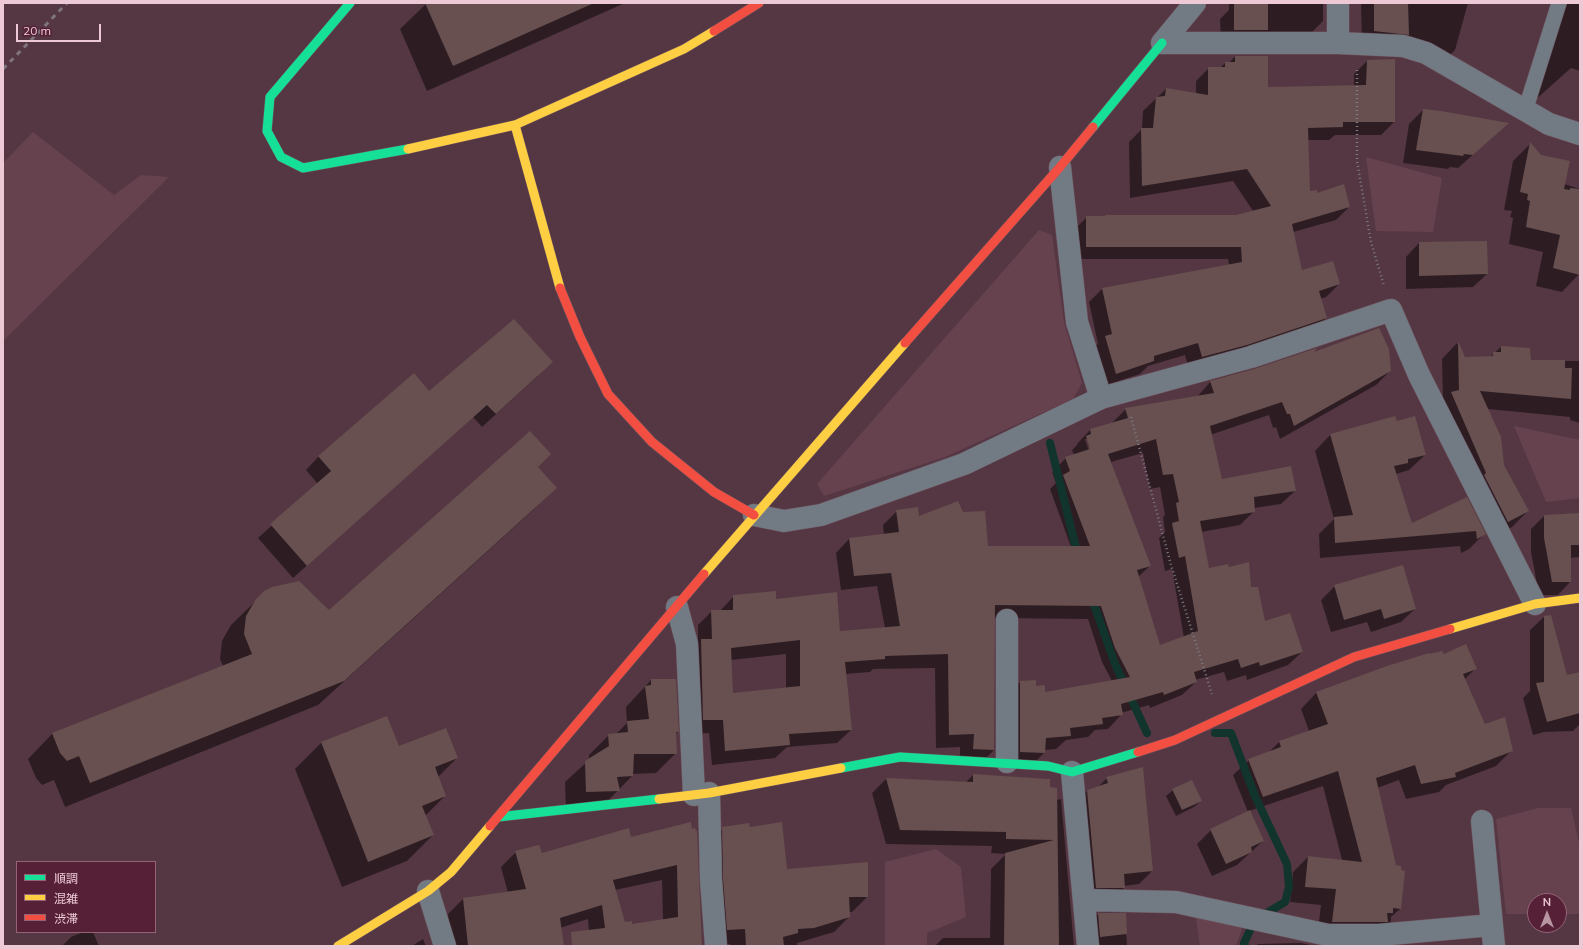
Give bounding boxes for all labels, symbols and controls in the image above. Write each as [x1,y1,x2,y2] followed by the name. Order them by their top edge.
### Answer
[18,16,103,42] scale bar
[23,23,51,38] text: 20 m
[16,861,156,933] legend
[54,871,78,886] text: 順調
[54,891,78,906] text: 混雑
[1527,893,1567,933] north arrow
[1543,895,1551,909] text: N
[54,911,78,926] text: 渋滞

